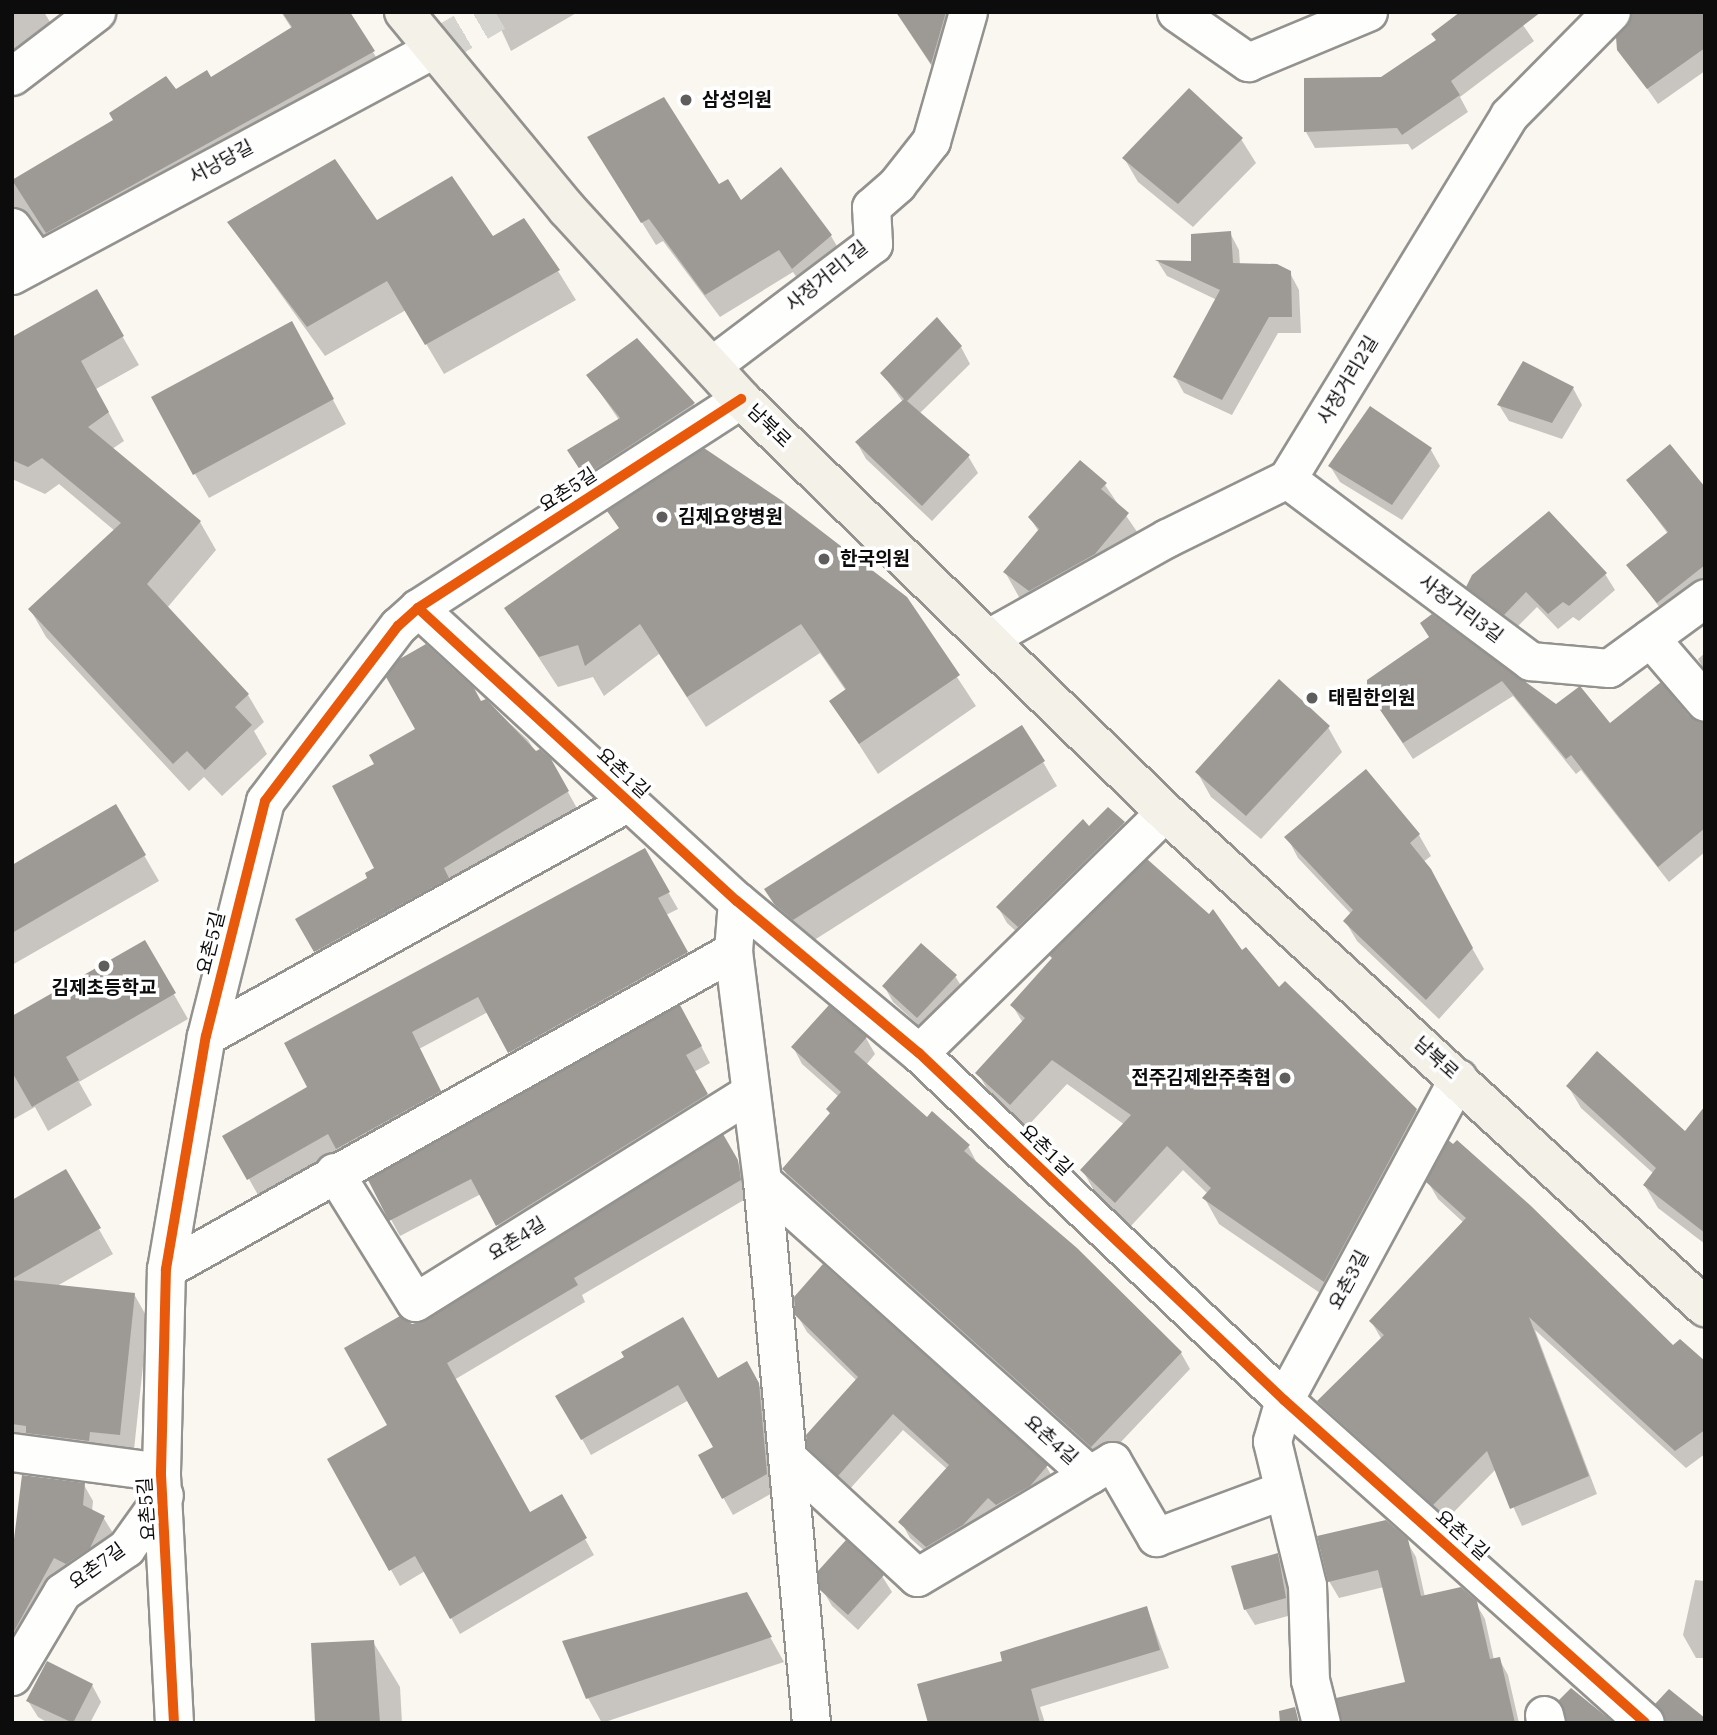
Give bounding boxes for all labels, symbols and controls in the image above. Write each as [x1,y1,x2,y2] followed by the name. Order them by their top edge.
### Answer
[702,89,772,111] place label: 삼성의원
[676,90,696,110] marker: 삼성의원
[185,136,257,188] street label: 서낭당길
[781,236,873,316] street label: 사정거리1길
[1313,332,1383,428] street label: 사정거리2길
[742,400,796,452] street label: 남북로
[535,463,601,517] street label: 요촌5길
[678,506,783,528] place label: 김제요양병원
[652,507,672,527] marker: 김제요양병원
[840,548,910,570] place label: 한국의원
[814,549,834,569] marker: 한국의원
[1415,570,1507,648] street label: 사정거리3길
[1328,687,1415,709] place label: 태림한의원
[1302,688,1322,708] marker: 태림한의원
[592,743,654,803] street label: 요촌1길
[192,909,230,977] street label: 요촌5길
[96,958,112,974] marker: 김제초등학교
[52,977,156,999] place label: 김제초등학교
[1409,1032,1463,1084] street label: 남북로
[1131,1067,1271,1089] place label: 전주김제완주축협
[1277,1070,1293,1086] marker: 전주김제완주축협
[1015,1120,1077,1180] street label: 요촌1길
[484,1212,550,1266] street label: 요촌4길
[1324,1246,1374,1314] street label: 요촌3길
[1020,1410,1082,1470] street label: 요촌4길
[133,1476,161,1542] street label: 요촌5길
[1431,1505,1493,1565] street label: 요촌1길
[64,1538,130,1594] street label: 요촌7길

